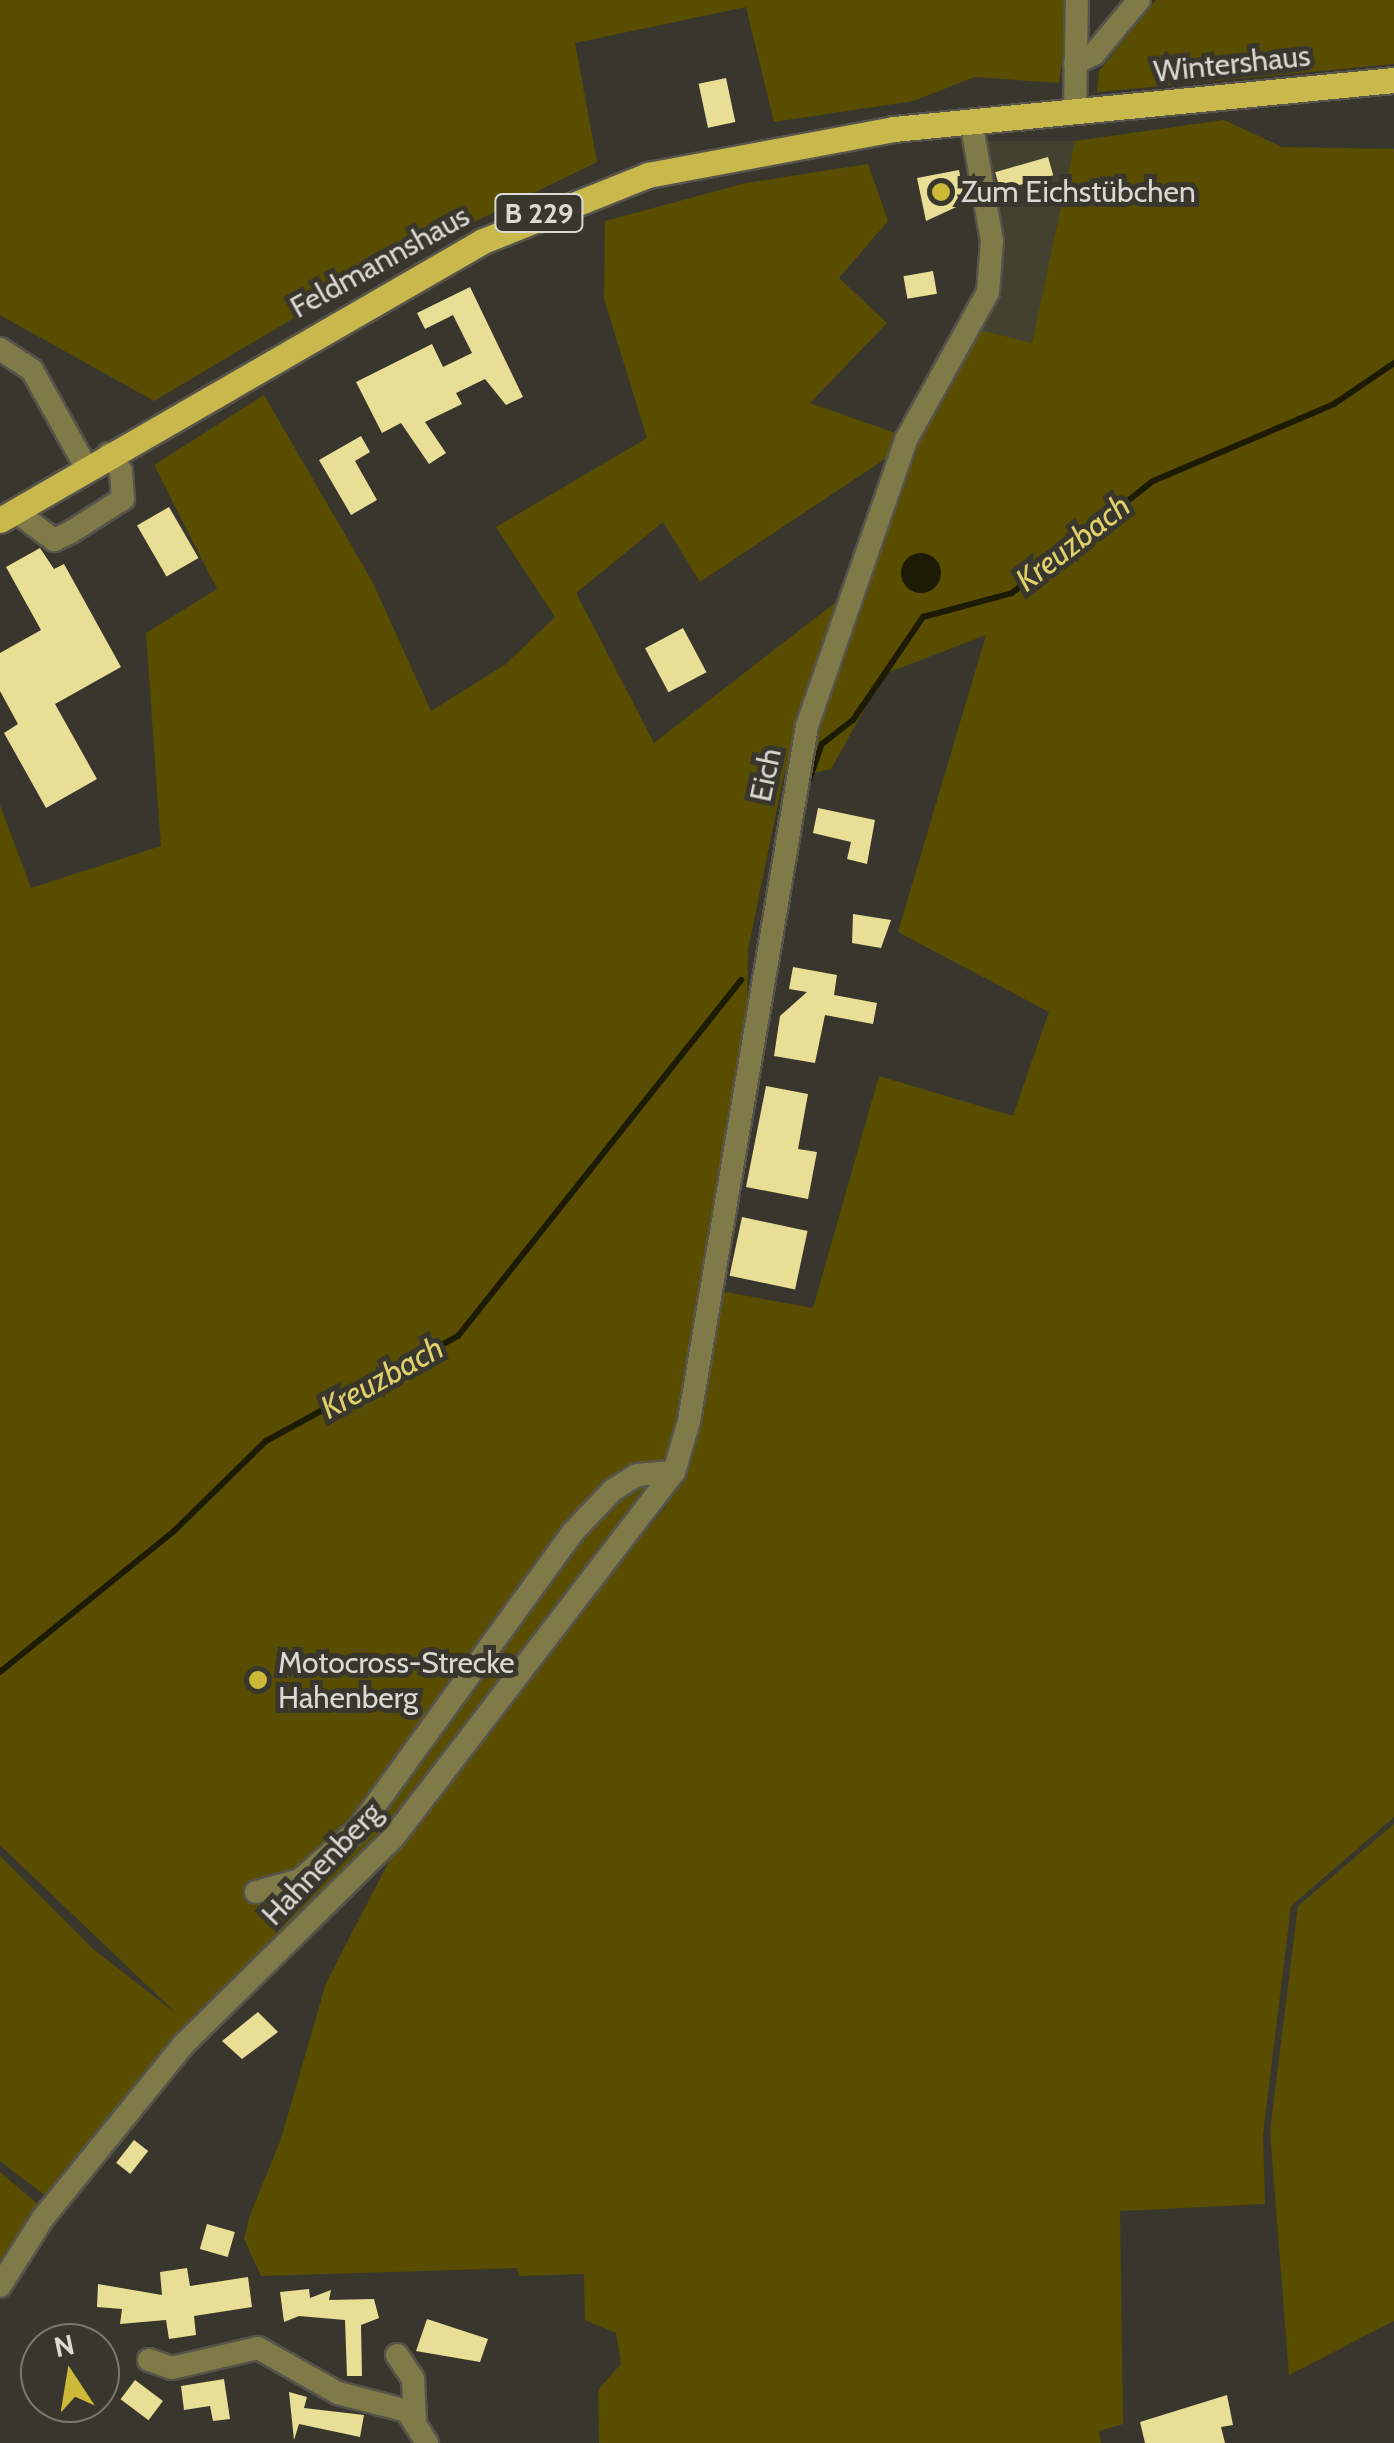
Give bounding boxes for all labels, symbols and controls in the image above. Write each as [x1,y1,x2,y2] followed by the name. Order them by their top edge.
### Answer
[1152,38,1312,90] street label: Wintershaus
[961,174,1196,210] place label: Zum Eichstübchen
[930,181,952,203] marker: Zum Eichstübchen
[494,190,584,236] road number: B 229
[284,198,476,326] street label: Feldmannshaus
[1008,487,1138,599] water label: Kreuzbach
[743,745,789,805] street label: Eich
[314,1329,450,1427] water label: Kreuzbach
[278,1645,515,1716] place label: Motocross-Strecke Hahenberg
[247,1669,269,1691] marker: Motocross-Strecke Hahenberg
[255,1795,389,1933] street label: Hahnenberg
[20,2323,120,2423] north arrow
[51,2327,77,2364] text: N

